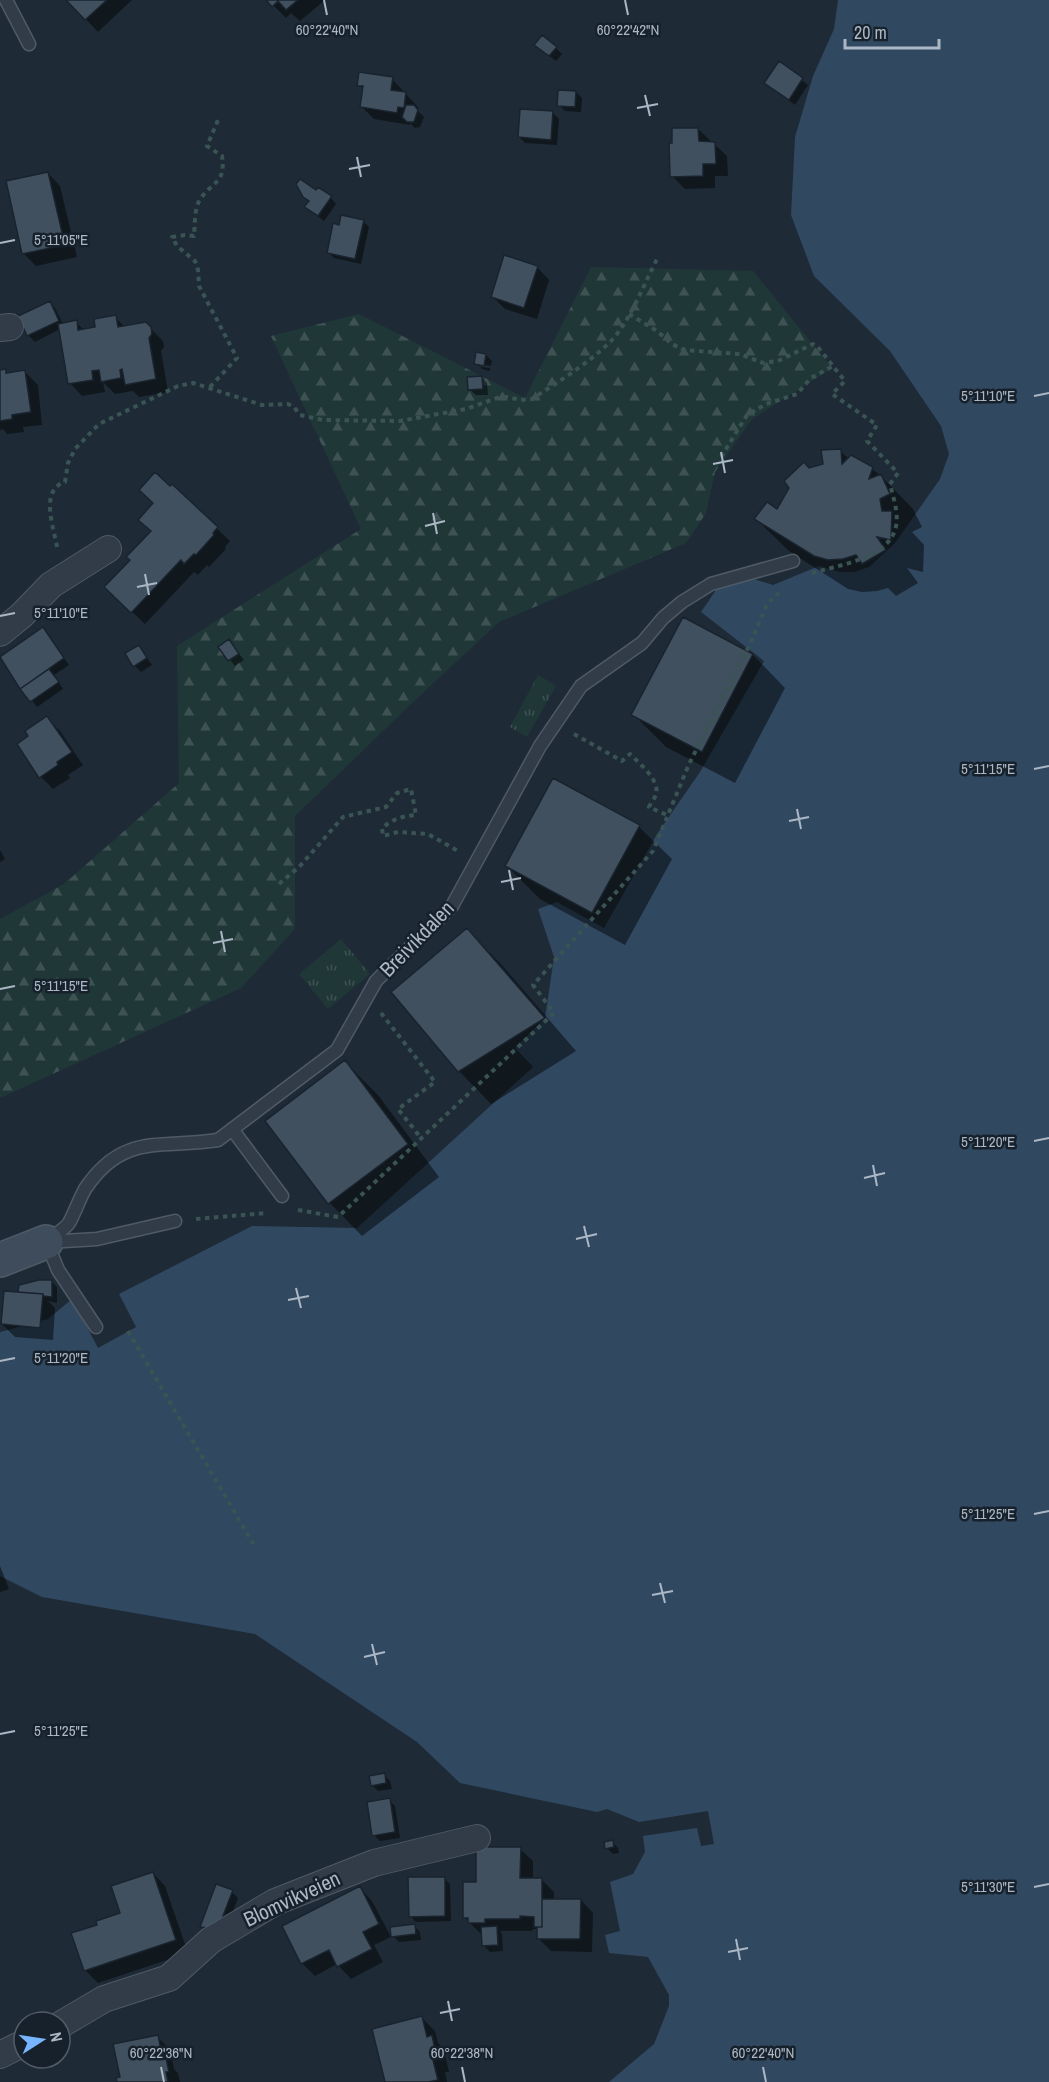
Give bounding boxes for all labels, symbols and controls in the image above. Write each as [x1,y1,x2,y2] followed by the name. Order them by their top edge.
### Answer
[845,12,940,50] scale bar
[296,19,358,40] text: 60°22'40"N
[597,19,659,40] text: 60°22'42"N
[854,20,887,45] text: 20 m
[34,229,88,250] text: 5°11'05"E
[961,385,1015,406] text: 5°11'10"E
[34,602,88,623] text: 5°11'10"E
[961,758,1015,779] text: 5°11'15"E
[373,894,460,983] street label: Breivikdalen
[34,975,88,996] text: 5°11'15"E
[961,1131,1015,1152] text: 5°11'20"E
[34,1347,88,1368] text: 5°11'20"E
[961,1503,1015,1524] text: 5°11'25"E
[34,1720,88,1741] text: 5°11'25"E
[239,1864,345,1934] street label: Blomvikveien
[961,1876,1015,1897] text: 5°11'30"E
[12,2010,72,2070] north arrow
[45,2030,68,2044] text: N
[130,2042,192,2063] text: 60°22'36"N
[431,2042,493,2063] text: 60°22'38"N
[732,2042,794,2063] text: 60°22'40"N

